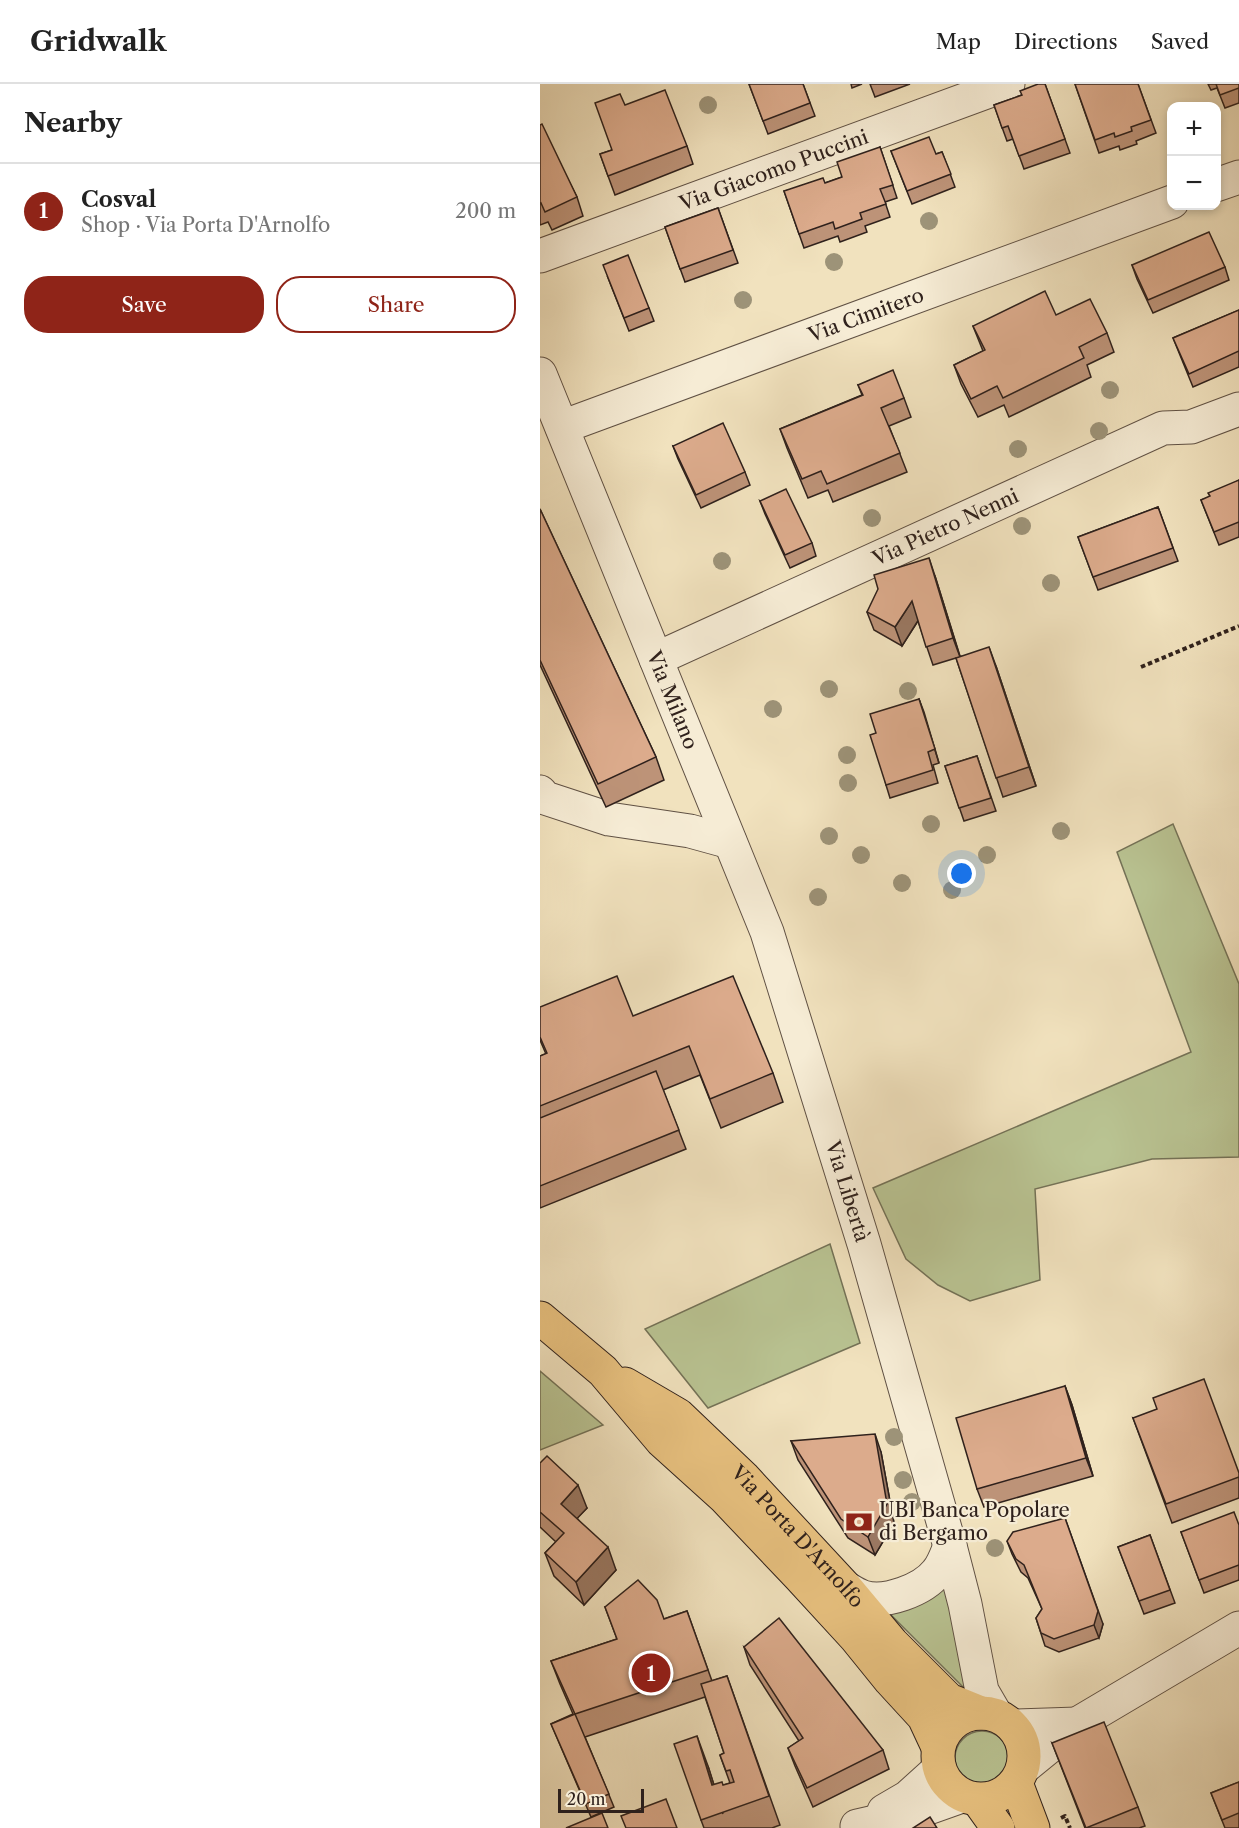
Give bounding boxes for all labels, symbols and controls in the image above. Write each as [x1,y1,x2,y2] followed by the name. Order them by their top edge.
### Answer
[30,24,166,58] text: Gridwalk
[936,29,981,54] text: Map
[1014,29,1118,54] text: Directions
[1151,29,1209,54] text: Saved
[1167,102,1221,210] map controls
[1167,102,1221,156] button: +
[24,107,122,139] text: Nearby
[675,124,871,216] street label: Via Giacomo Puccini
[1167,156,1221,210] button: −
[81,186,156,213] text: Cosval
[39,199,48,223] text: 1
[455,199,516,223] text: 200 m
[81,213,330,237] text: Shop · Via Porta D'Arnolfo
[24,276,264,333] button: Save
[276,276,516,333] button: Share
[804,283,927,347] street label: Via Cimitero
[868,483,1022,571] street label: Via Pietro Nenni
[642,647,703,753] street label: Via Milano
[947,859,976,888] your location
[820,1137,875,1245] street label: Via Libertà
[726,1460,869,1612] street label: Via Porta D'Arnolfo
[879,1498,1070,1545] place label: UBI Banca Popolare di Bergamo
[844,1507,874,1537] bank icon: UBI Banca Popolare di Bergamo
[632,1650,670,1696] pin: 1
[558,1786,644,1814] scale bar
[567,1789,606,1809] text: 20 m

